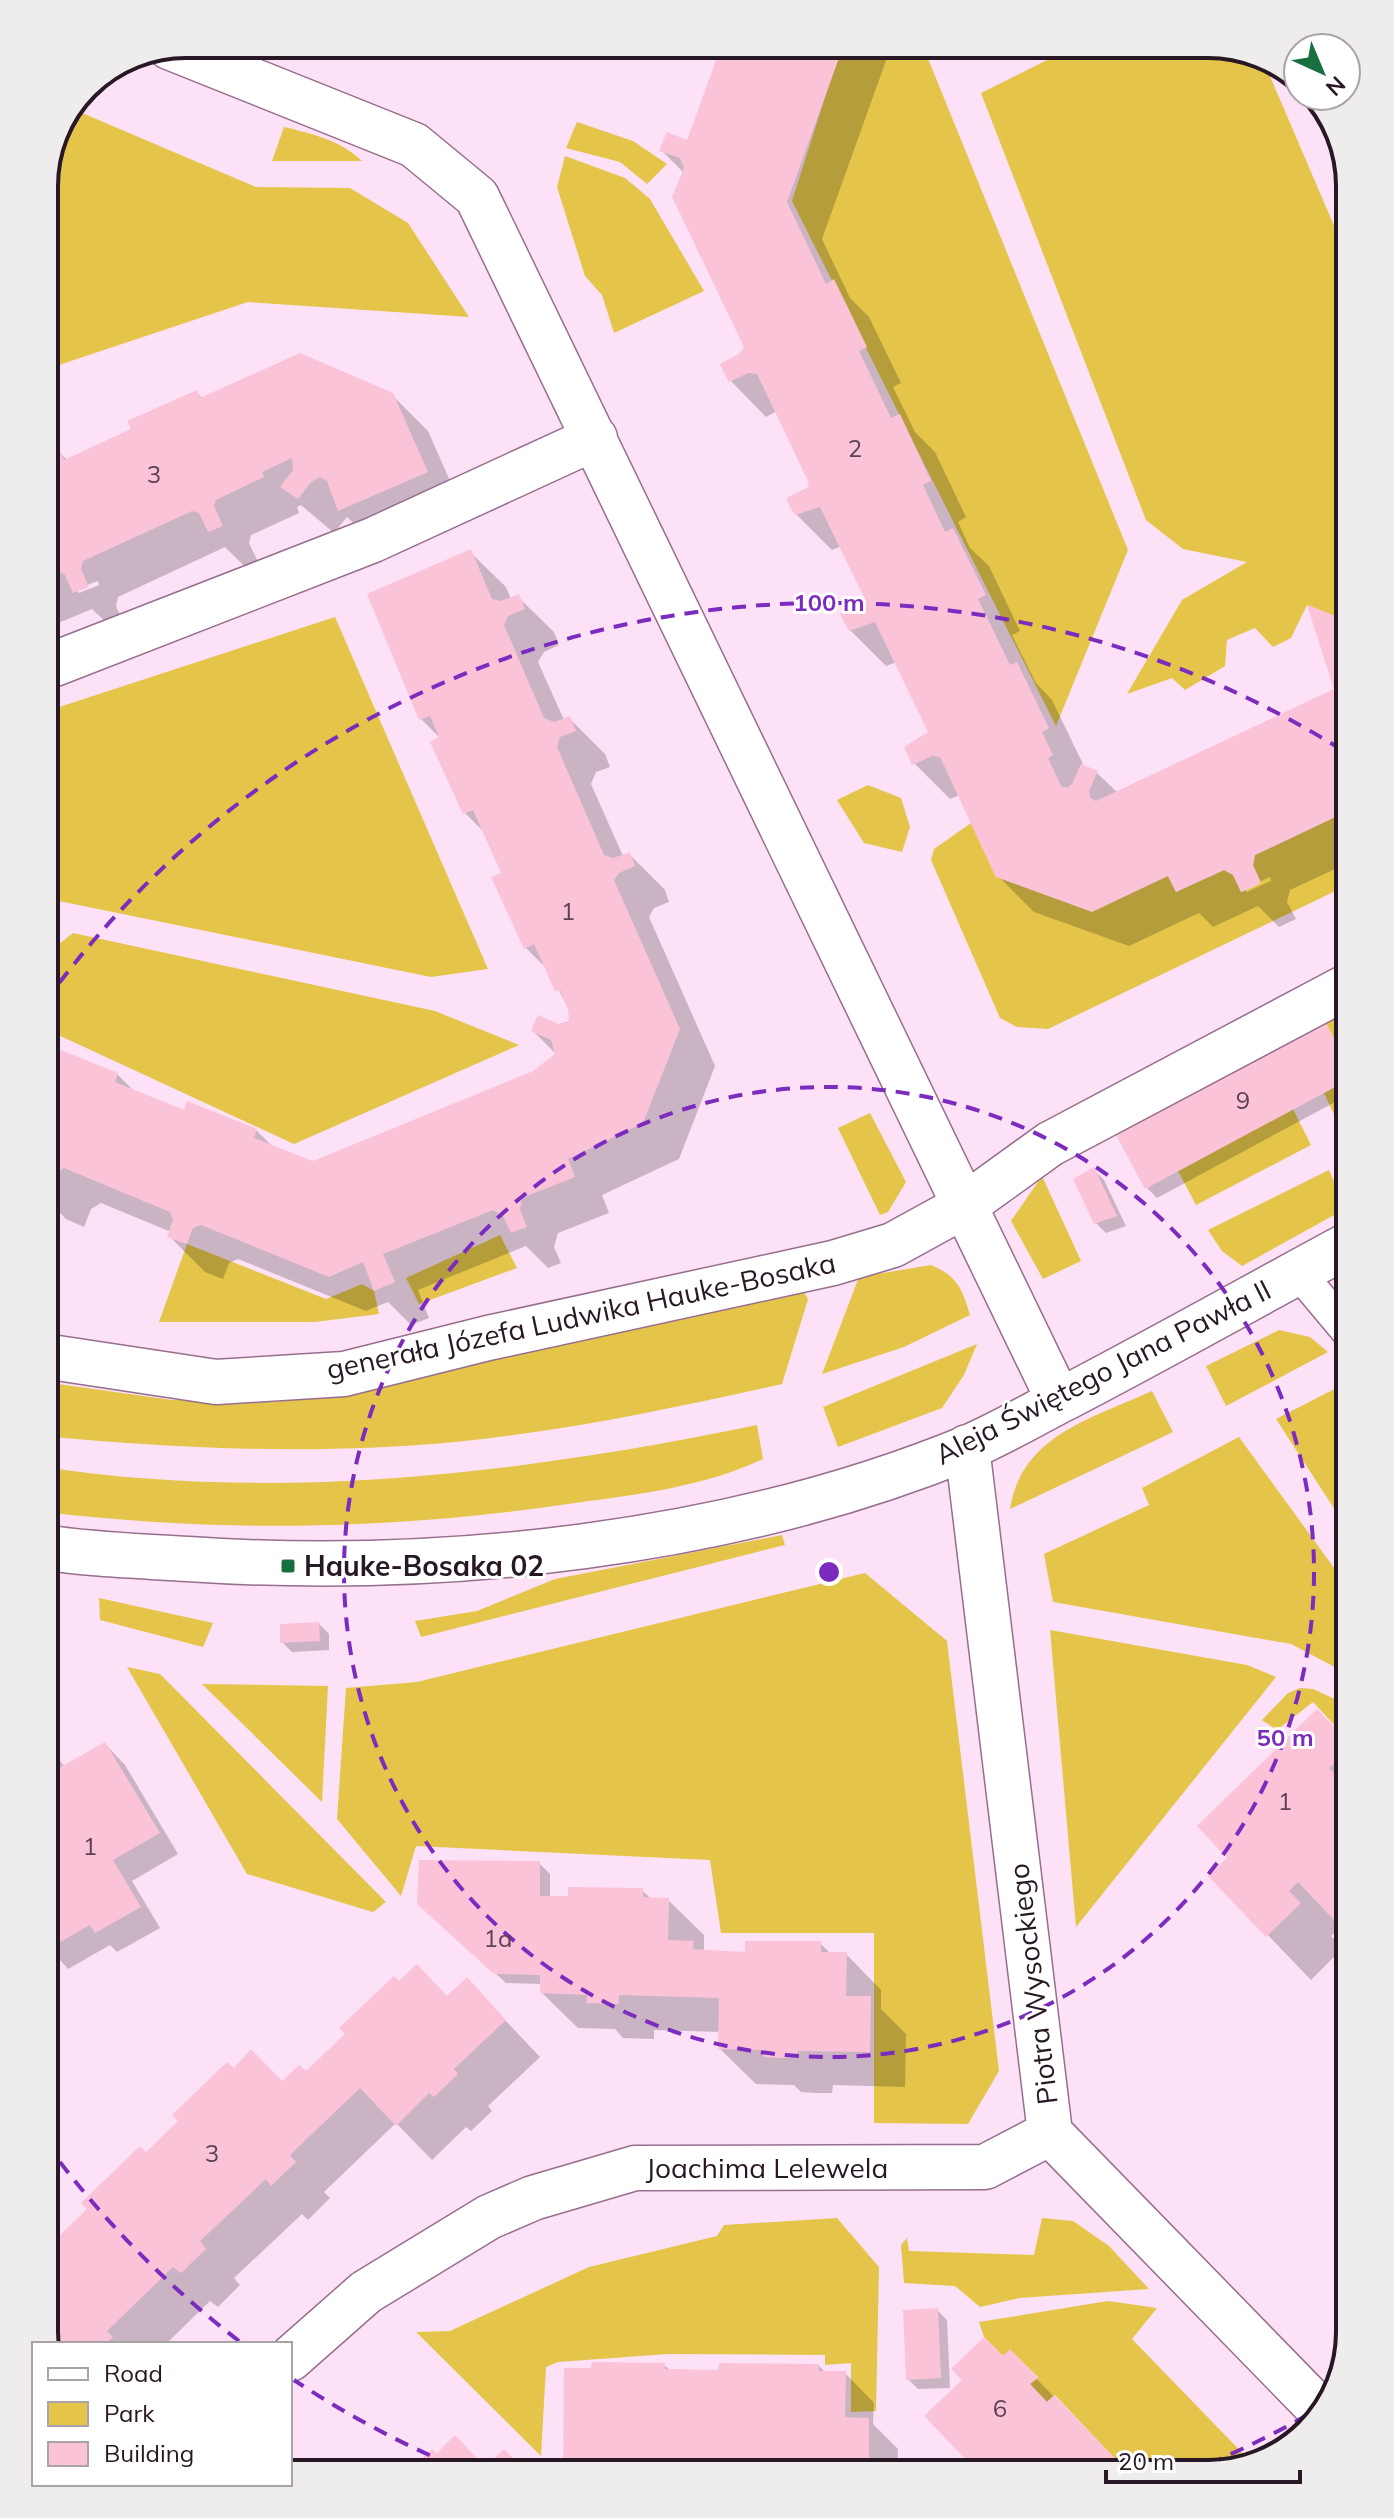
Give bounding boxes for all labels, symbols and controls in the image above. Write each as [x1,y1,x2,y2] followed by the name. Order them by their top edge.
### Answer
[1282,32,1362,112] north arrow
[1320,71,1352,102] text: N
[848,433,862,463] house number: 2
[147,459,161,489] house number: 3
[793,587,865,617] text: 100 m
[561,896,575,926] house number: 1
[1236,1085,1250,1115] house number: 9
[323,1244,839,1387] street label: generała Józefa Ludwika Hauke-Bosaka
[929,1271,1277,1472] street label: Aleja Świętego Jana Pawła II
[304,1548,544,1583] place label: Hauke-Bosaka 02
[279,1557,297,1575] marker: Hauke-Bosaka 02
[815,1558,843,1586] centre of rings
[1257,1722,1313,1752] text: 50 m
[1278,1786,1292,1816] house number: 1
[83,1831,97,1861] house number: 1
[1000,1862,1065,2107] street label: Piotra Wysockiego
[484,1923,512,1953] house number: 1a
[205,2138,219,2168] house number: 3
[646,2150,888,2185] street label: Joachima Lelewela
[32,2342,292,2486] legend
[104,2358,163,2388] text: Road
[993,2393,1007,2423] house number: 6
[104,2398,155,2428] text: Park
[1106,2434,1300,2484] scale bar
[104,2438,194,2468] text: Building
[1118,2446,1174,2476] text: 20 m

